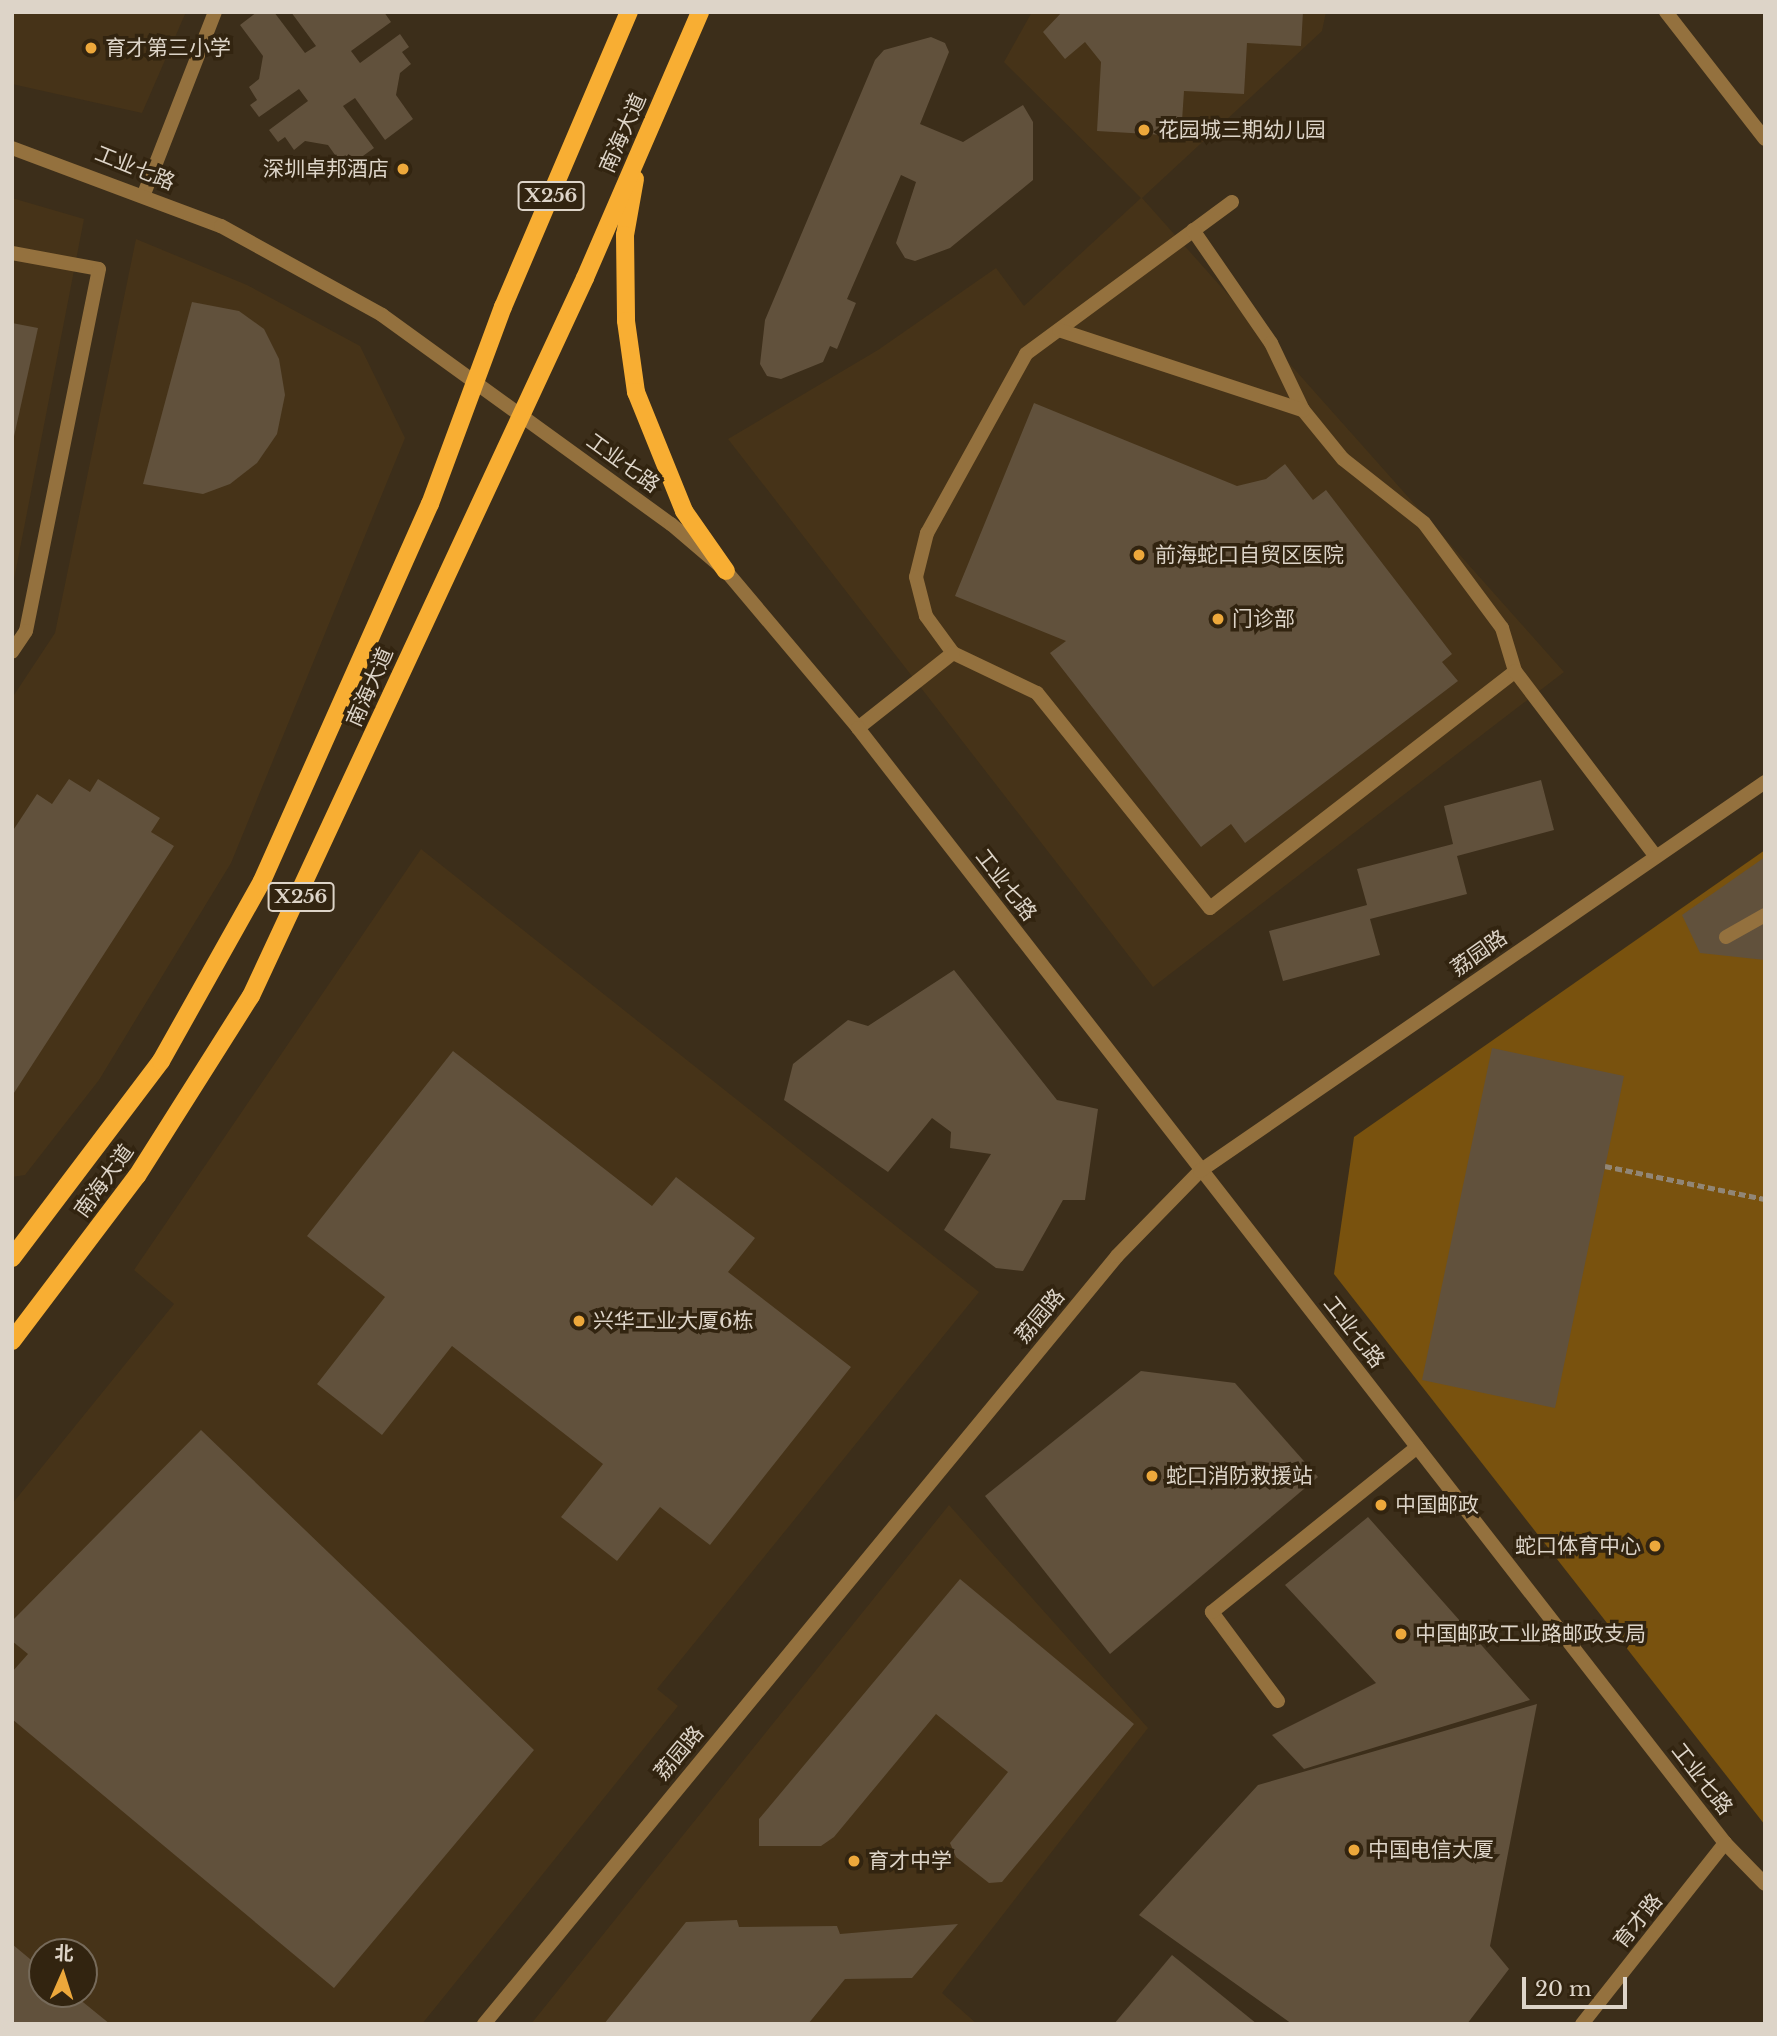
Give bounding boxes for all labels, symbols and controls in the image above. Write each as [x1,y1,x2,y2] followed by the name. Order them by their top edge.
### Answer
[105,35,231,61] place label: 育才第三小学
[83,40,99,56] marker: 育才第三小学
[594,90,652,176] street label: 南海大道
[1158,117,1326,143] place label: 花园城三期幼儿园
[1136,122,1152,138] marker: 花园城三期幼儿园
[91,141,179,195] street label: 工业七路
[263,156,389,182] place label: 深圳卓邦酒店
[395,161,411,177] marker: 深圳卓邦酒店
[516,180,586,212] road number: X256
[582,428,664,498] street label: 工业七路
[1155,542,1344,568] place label: 前海蛇口自贸区医院
[1129,545,1149,565] marker: 前海蛇口自贸区医院
[1232,606,1295,632] place label: 门诊部
[1210,611,1226,627] marker: 门诊部
[341,644,399,730] street label: 南海大道
[970,844,1042,926] street label: 工业七路
[266,882,336,912] road number: X256
[1446,925,1512,981] street label: 荔园路
[69,1140,139,1222] street label: 南海大道
[1010,1284,1070,1348] street label: 荔园路
[1318,1291,1390,1373] street label: 工业七路
[593,1308,754,1334] place label: 兴华工业大厦6栋
[571,1313,587,1329] marker: 兴华工业大厦6栋
[1166,1463,1313,1489] place label: 蛇口消防救援站
[1144,1468,1160,1484] marker: 蛇口消防救援站
[1395,1492,1479,1518] place label: 中国邮政
[1373,1497,1389,1513] marker: 中国邮政
[1515,1533,1641,1559] place label: 蛇口体育中心
[1647,1538,1663,1554] marker: 蛇口体育中心
[1415,1621,1646,1647] place label: 中国邮政工业路邮政支局
[1393,1626,1409,1642] marker: 中国邮政工业路邮政支局
[649,1721,709,1785] street label: 荔园路
[1666,1738,1738,1820] street label: 工业七路
[1368,1837,1494,1863] place label: 中国电信大厦
[1346,1842,1362,1858] marker: 中国电信大厦
[868,1848,952,1874] place label: 育才中学
[846,1853,862,1869] marker: 育才中学
[1608,1889,1668,1953] street label: 育才路
[28,1938,98,2008] north arrow
[54,1942,74,1966] text: 北
[1525,1962,1630,2006] scale bar
[1535,1976,1592,2002] text: 20 m

